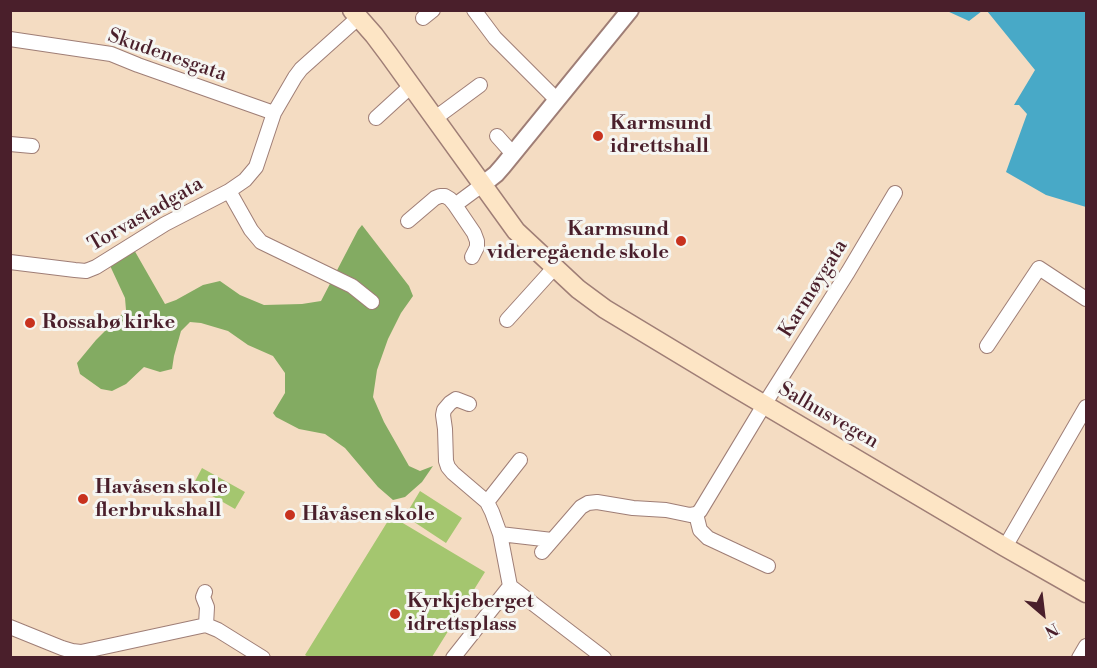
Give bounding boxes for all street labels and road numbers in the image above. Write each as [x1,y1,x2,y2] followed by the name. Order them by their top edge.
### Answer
[104,24,230,88] street label: Skudenesgata
[84,172,208,258] street label: Torvastadgata
[774,236,854,342] street label: Karmøygata
[774,378,882,454] street label: Salhusvegen

